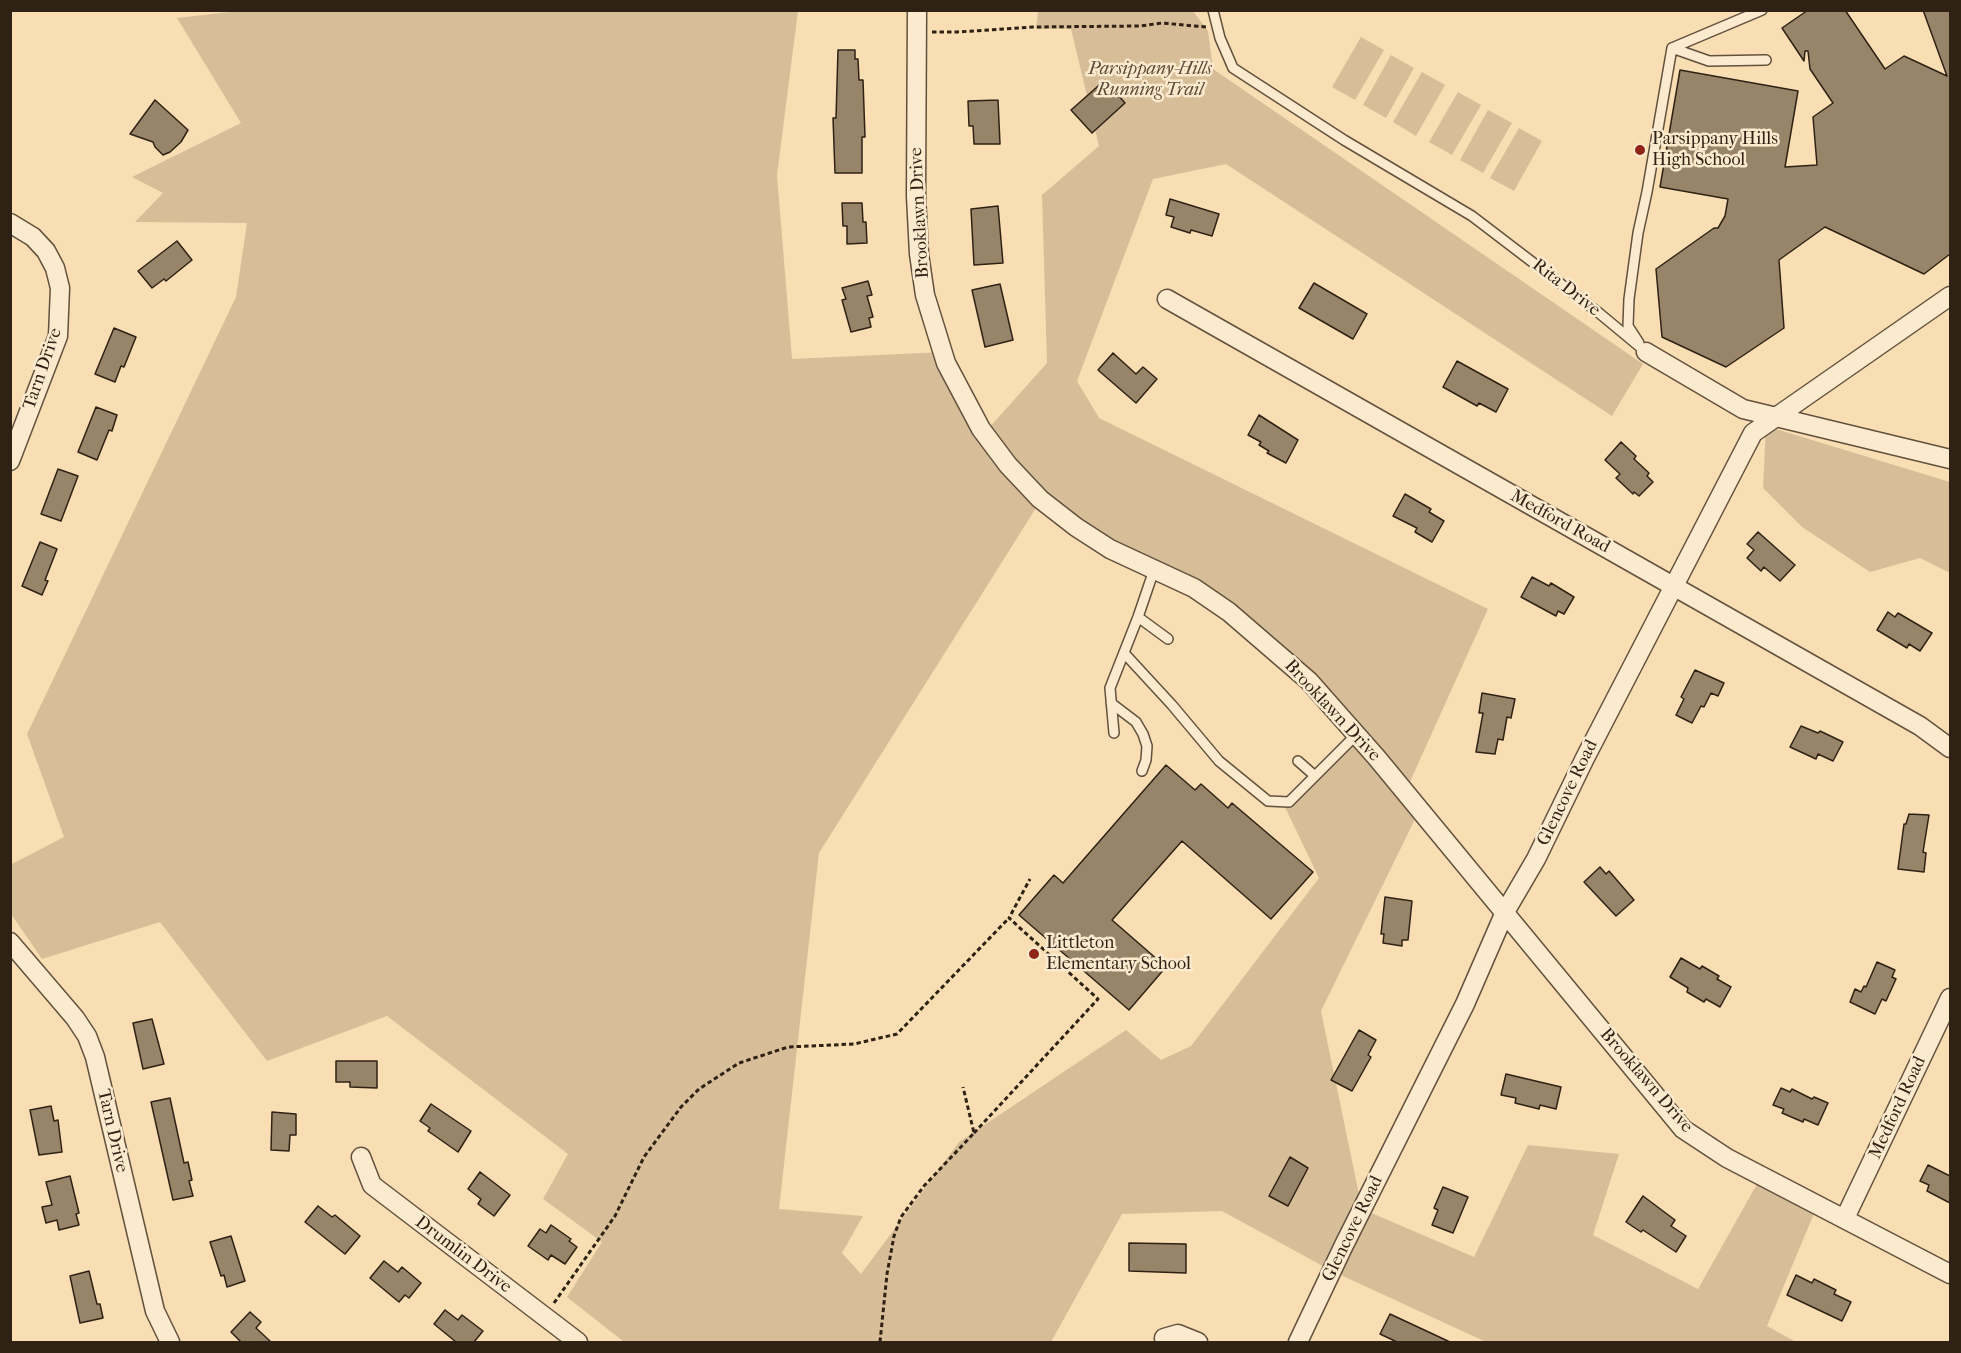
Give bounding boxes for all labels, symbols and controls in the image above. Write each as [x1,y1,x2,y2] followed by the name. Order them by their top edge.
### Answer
[1088,59,1212,101] park label: Parsippany-Hills Running Trail
[1652,129,1778,172] place label: Parsippany Hills High School
[1633,143,1647,157] marker: Parsippany Hills High School
[906,147,934,279] street label: Brooklawn Drive
[1528,255,1604,321] street label: Rita Drive
[19,325,67,413] street label: Tarn Drive
[1506,486,1614,558] street label: Medford Road
[1279,656,1385,766] street label: Brooklawn Drive
[1533,737,1603,849] street label: Glencove Road
[1046,933,1191,976] place label: Littleton Elementary School
[1027,947,1041,961] marker: Littleton Elementary School
[1595,1024,1697,1138] street label: Brooklawn Drive
[1865,1053,1931,1163] street label: Medford Road
[92,1087,132,1175] street label: Tarn Drive
[1318,1173,1388,1285] street label: Glencove Road
[411,1212,515,1298] street label: Drumlin Drive

